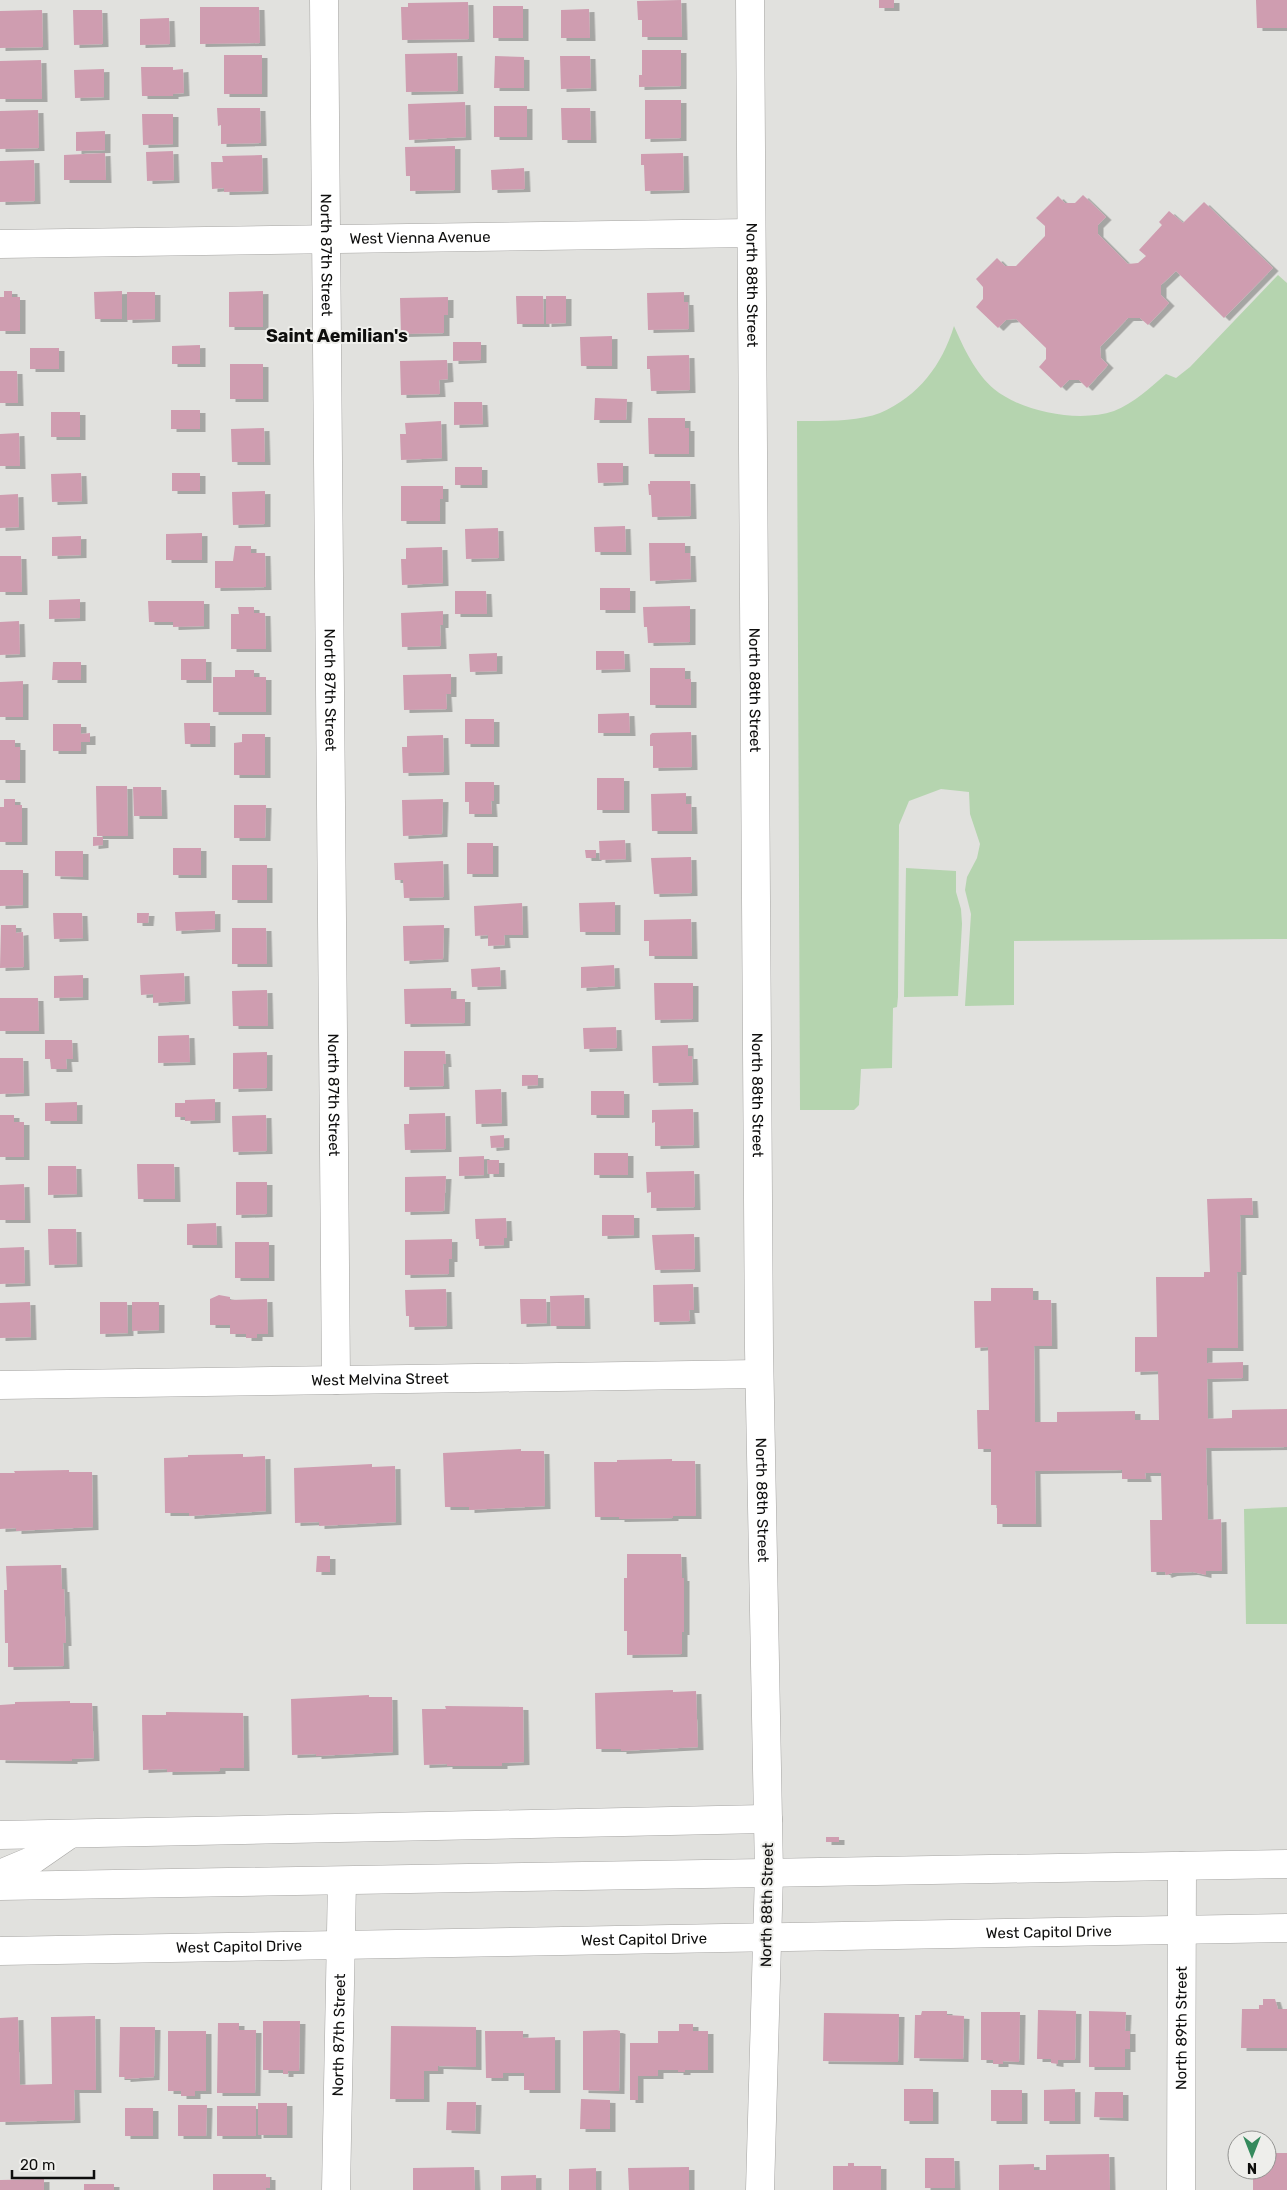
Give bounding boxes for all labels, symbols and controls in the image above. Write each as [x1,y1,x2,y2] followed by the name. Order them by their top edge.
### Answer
[317,193,336,317] street label: North 87th Street
[742,223,761,348] street label: North 88th Street
[349,228,491,248] street label: West Vienna Avenue
[266,325,408,347] district label: Saint Aemilian's
[320,628,340,752] street label: North 87th Street
[745,628,764,753] street label: North 88th Street
[324,1033,343,1157] street label: North 87th Street
[748,1033,767,1158] street label: North 88th Street
[311,1369,449,1389] street label: West Melvina Street
[752,1437,772,1563] street label: North 88th Street
[757,1842,777,1967] street label: North 88th Street
[986,1922,1112,1942] street label: West Capitol Drive
[581,1929,707,1950] street label: West Capitol Drive
[176,1937,302,1957] street label: West Capitol Drive
[1172,1966,1191,2090] street label: North 89th Street
[329,1973,349,2097] street label: North 87th Street
[1227,2130,1277,2180] north arrow
[12,2148,95,2180] scale bar
[20,2156,55,2174] text: 20 m
[1247,2159,1257,2176] text: N

